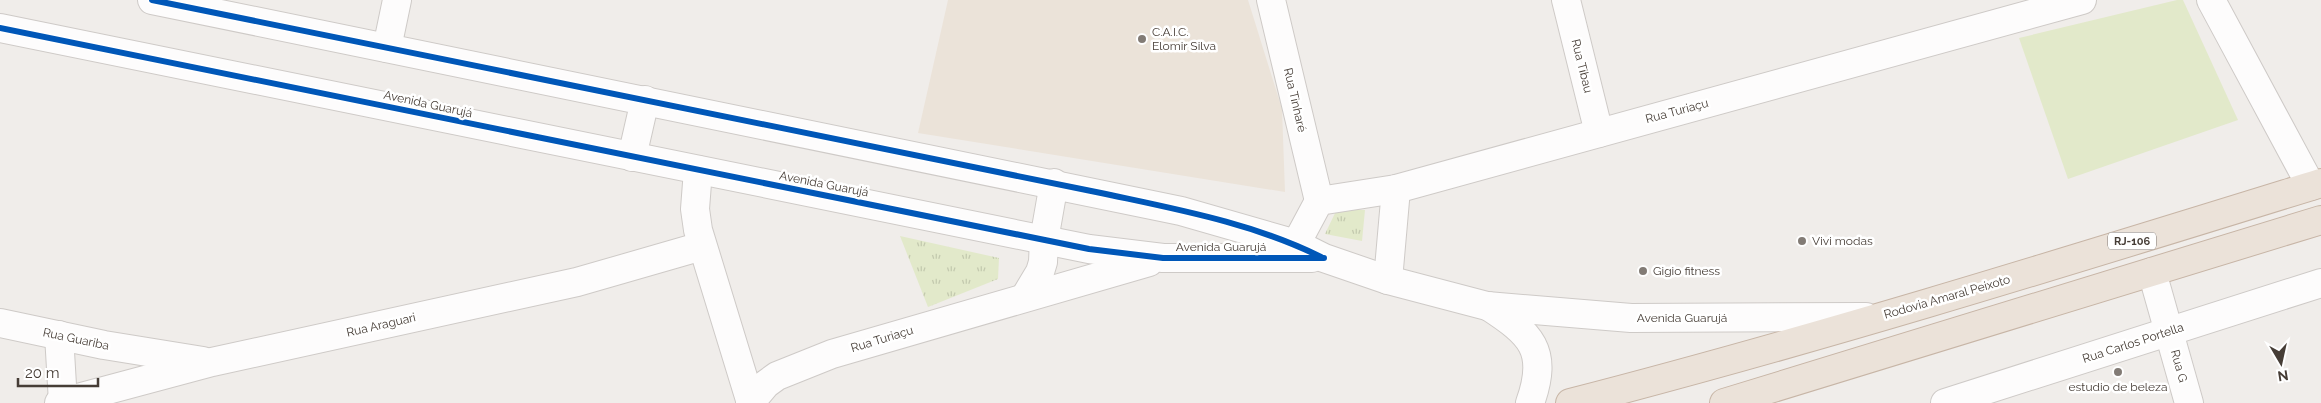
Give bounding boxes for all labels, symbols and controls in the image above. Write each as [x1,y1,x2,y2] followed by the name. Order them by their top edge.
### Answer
[1152,25,1216,53] place label: C.A.I.C. Elomir Silva
[1136,33,1148,45] marker: C.A.I.C. Elomir Silva
[1569,38,1595,94] street label: Rua Tibau
[1281,66,1309,134] street label: Rua Tinharé
[382,88,474,120] street label: Avenida Guarujá
[1644,96,1710,126] street label: Rua Turiaçu
[778,168,870,200] street label: Avenida Guarujá
[2108,232,2156,250] road number: RJ-106
[1812,234,1873,248] place label: Vivi modas
[1796,235,1808,247] marker: Vivi modas
[1176,240,1266,254] street label: Avenida Guarujá
[1653,264,1720,278] place label: Gigio fitness
[1637,265,1649,277] marker: Gigio fitness
[1882,272,2012,322] street label: Rodovia Amaral Peixoto
[345,310,417,340] street label: Rua Araguari
[1637,311,1727,325] street label: Avenida Guarujá
[2081,320,2185,366] street label: Rua Carlos Portella
[849,323,915,355] street label: Rua Turiaçu
[42,325,110,353] street label: Rua Guariba
[2256,338,2306,388] north arrow
[2168,348,2190,384] street label: Rua G
[18,356,98,388] scale bar
[25,364,60,382] text: 20 m
[2112,366,2124,378] marker: estudio de beleza
[2277,367,2290,385] text: N
[2069,380,2167,394] place label: estudio de beleza

